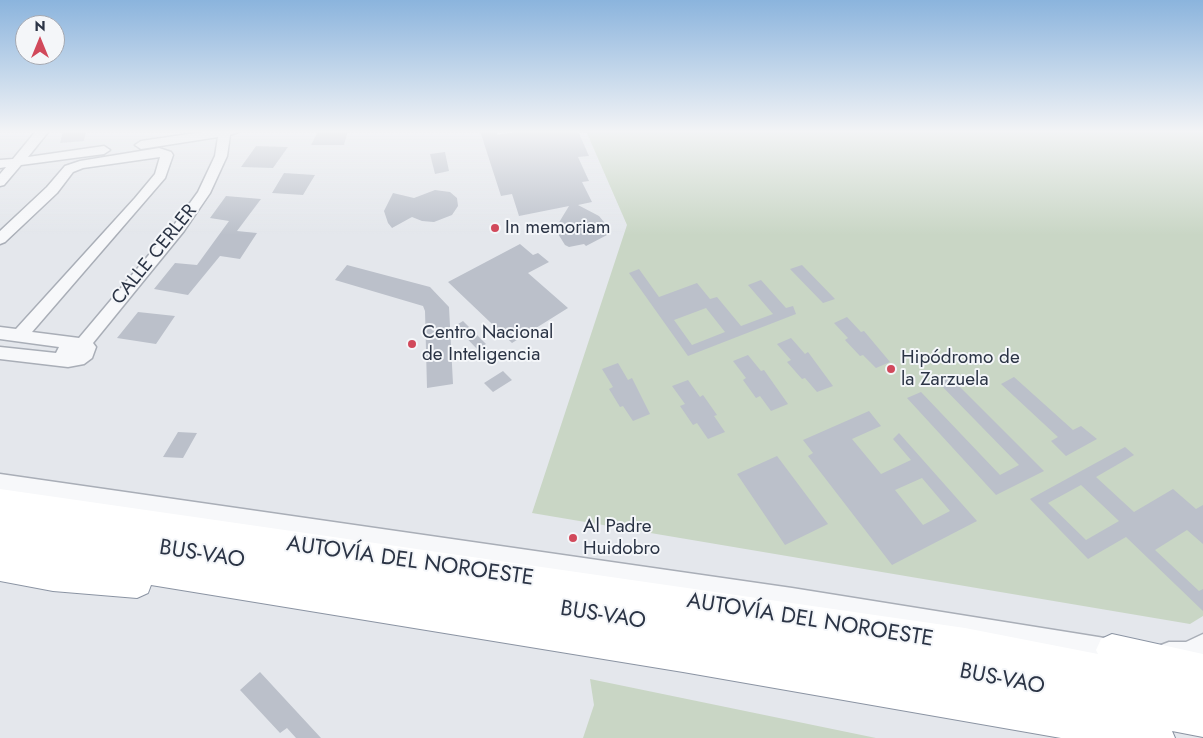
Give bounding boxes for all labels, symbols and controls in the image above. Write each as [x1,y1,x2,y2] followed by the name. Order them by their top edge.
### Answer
[15,15,65,65] north arrow
[34,16,46,36] text: N
[108,200,202,310] street label: CALLE CERLER
[505,217,611,239] place label: In memoriam
[489,222,501,234] marker: In memoriam
[422,322,553,366] place label: Centro Nacional de Inteligencia
[406,338,418,350] marker: Centro Nacional de Inteligencia
[901,347,1020,391] place label: Hipódromo de la Zarzuela
[885,363,897,375] marker: Hipódromo de la Zarzuela
[583,516,660,560] place label: Al Padre Huidobro
[285,532,535,592] street label: AUTOVÍA DEL NOROESTE
[567,532,579,544] marker: Al Padre Huidobro
[157,535,247,575] street label: BUS-VAO
[685,588,935,654] street label: AUTOVÍA DEL NOROESTE
[558,596,648,636] street label: BUS-VAO
[957,659,1047,701] street label: BUS-VAO

